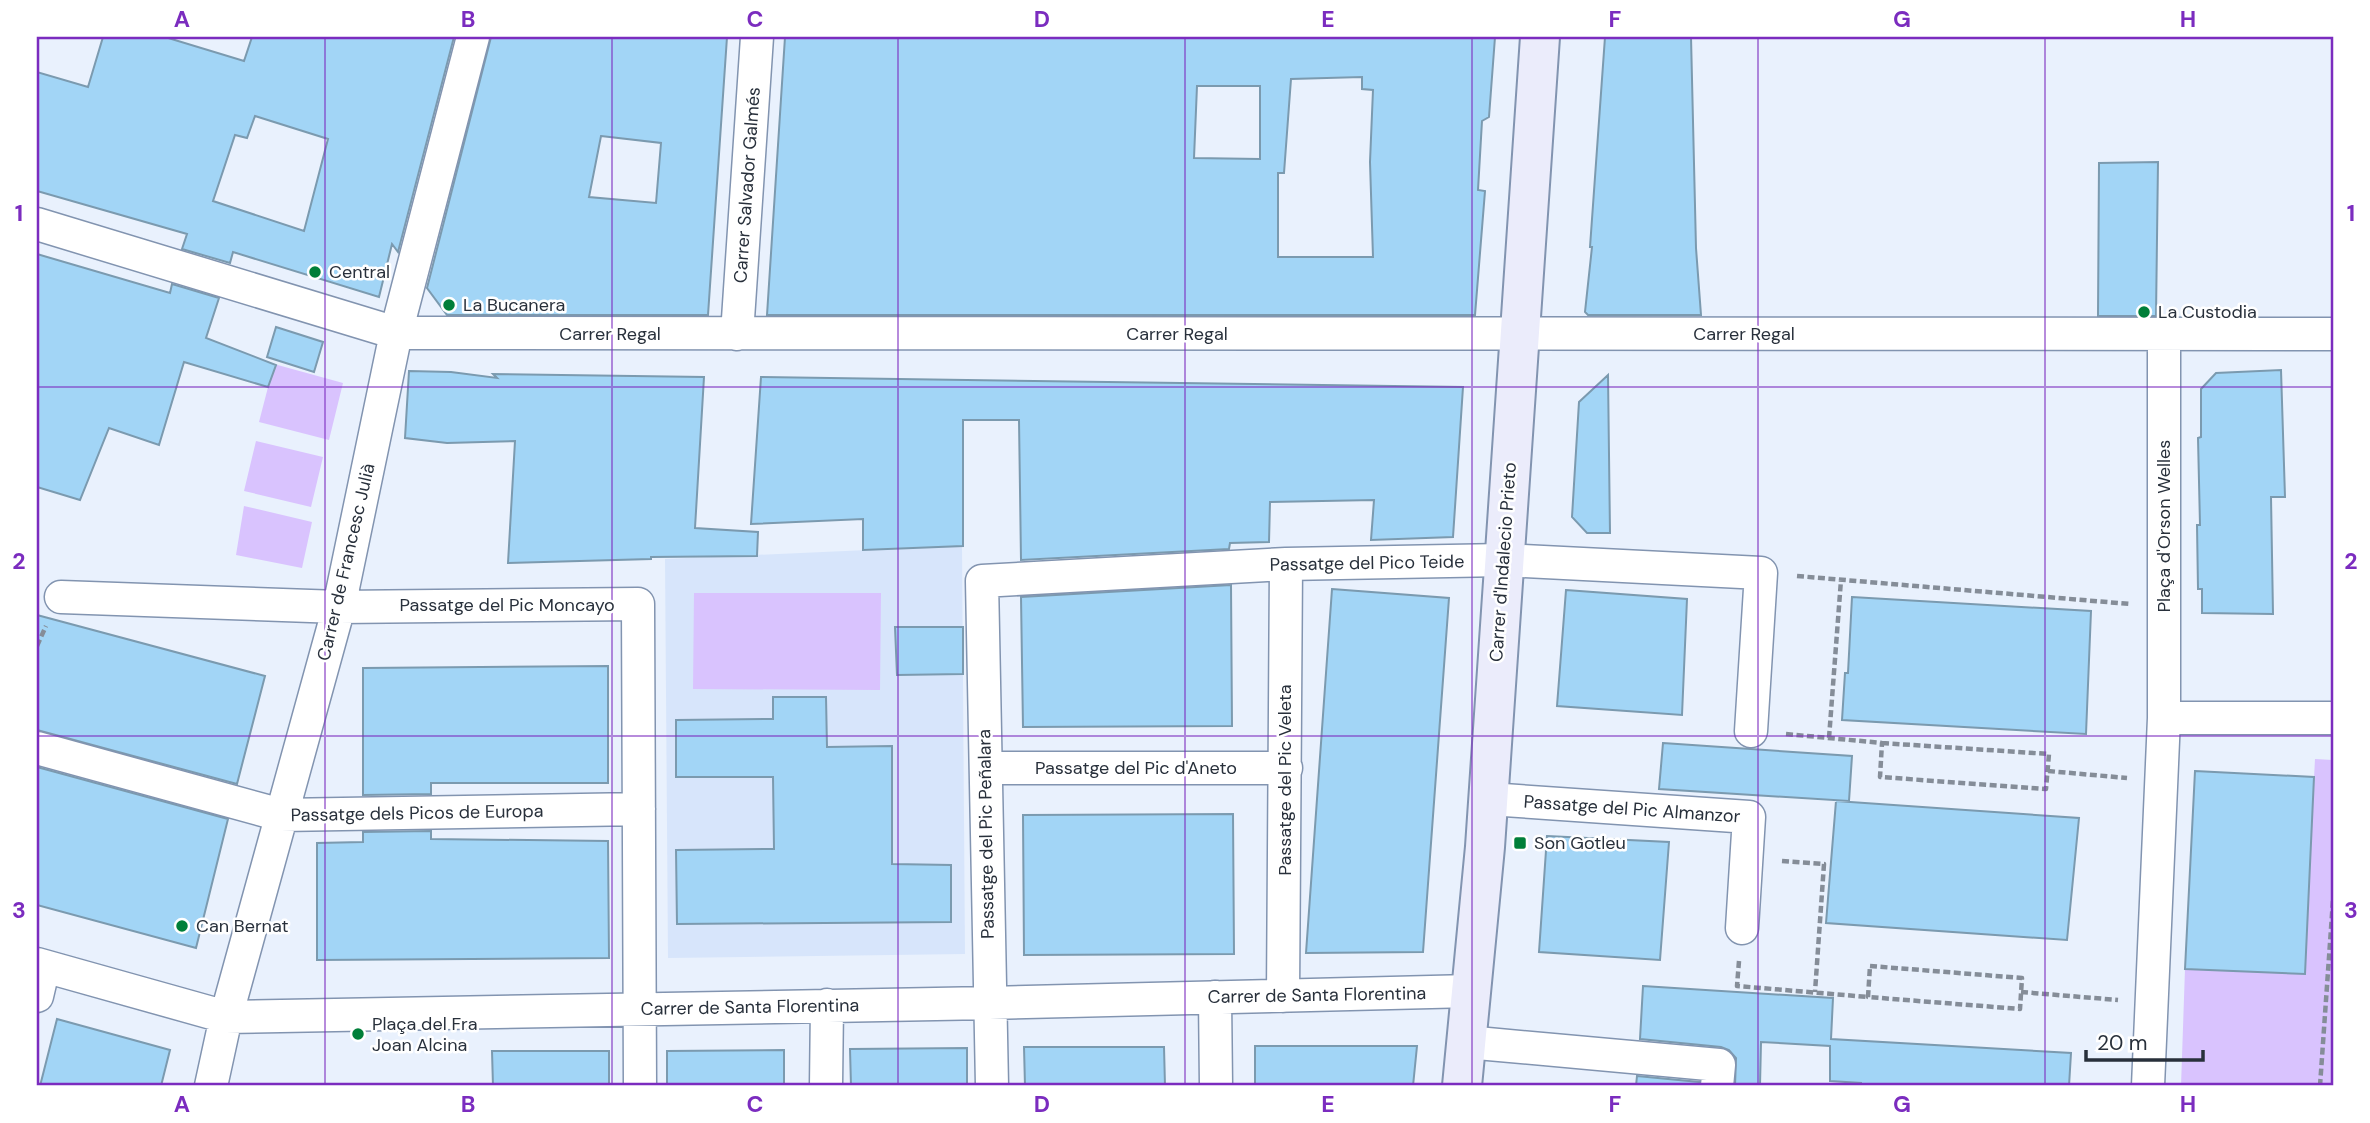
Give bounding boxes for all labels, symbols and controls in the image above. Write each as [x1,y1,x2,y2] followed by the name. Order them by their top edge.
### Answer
[174,4,190,34] text: A
[461,4,475,34] text: B
[747,4,763,34] text: C
[1034,4,1050,34] text: D
[1321,4,1335,34] text: E
[1609,4,1622,34] text: F
[1893,4,1911,34] text: G
[2180,4,2196,34] text: H
[728,86,766,284] street label: Carrer Salvador Galmés
[15,198,23,228] text: 1
[2347,198,2355,228] text: 1
[329,260,390,284] place label: Central
[307,264,323,280] marker: Central
[463,293,565,317] place label: La Bucanera
[441,297,457,313] marker: La Bucanera
[2158,300,2257,324] place label: La Custodia
[2136,304,2152,320] marker: La Custodia
[559,322,661,346] street label: Carrer Regal
[1126,322,1228,346] street label: Carrer Regal
[1693,322,1795,346] street label: Carrer Regal
[2152,440,2176,612] street label: Plaça d'Orson Welles
[312,461,380,663] street label: Carrer de Francesc Julià
[1484,461,1522,663] street label: Carrer d'Indalecio Prieto
[12,546,26,576] text: 2
[2344,546,2358,576] text: 2
[1270,549,1464,577] street label: Passatge del Pico Teide
[399,593,615,617] street label: Passatge del Pic Moncayo
[1273,684,1297,876] street label: Passatge del Pic Veleta
[972,729,1000,939] street label: Passatge del Pic Peñalara
[1035,756,1237,780] street label: Passatge del Pic d'Aneto
[1523,789,1741,829] street label: Passatge del Pic Almanzor
[290,799,544,827] street label: Passatge dels Picos de Europa
[1534,831,1626,855] place label: Son Gotleu
[1512,835,1528,851] marker: Son Gotleu
[12,895,26,925] text: 3
[2344,895,2358,925] text: 3
[196,914,288,938] place label: Can Bernat
[174,918,190,934] marker: Can Bernat
[1208,981,1426,1009] street label: Carrer de Santa Florentina
[641,993,859,1021] street label: Carrer de Santa Florentina
[372,1012,478,1057] place label: Plaça del Fra Joan Alcina
[2086,1018,2204,1062] scale bar
[350,1026,366,1042] marker: Plaça del Fra Joan Alcina
[2097,1029,2148,1057] text: 20 m
[174,1089,190,1119] text: A
[461,1089,475,1119] text: B
[747,1089,763,1119] text: C
[1034,1089,1050,1119] text: D
[1321,1089,1335,1119] text: E
[1609,1089,1622,1119] text: F
[1893,1089,1911,1119] text: G
[2180,1089,2196,1119] text: H

